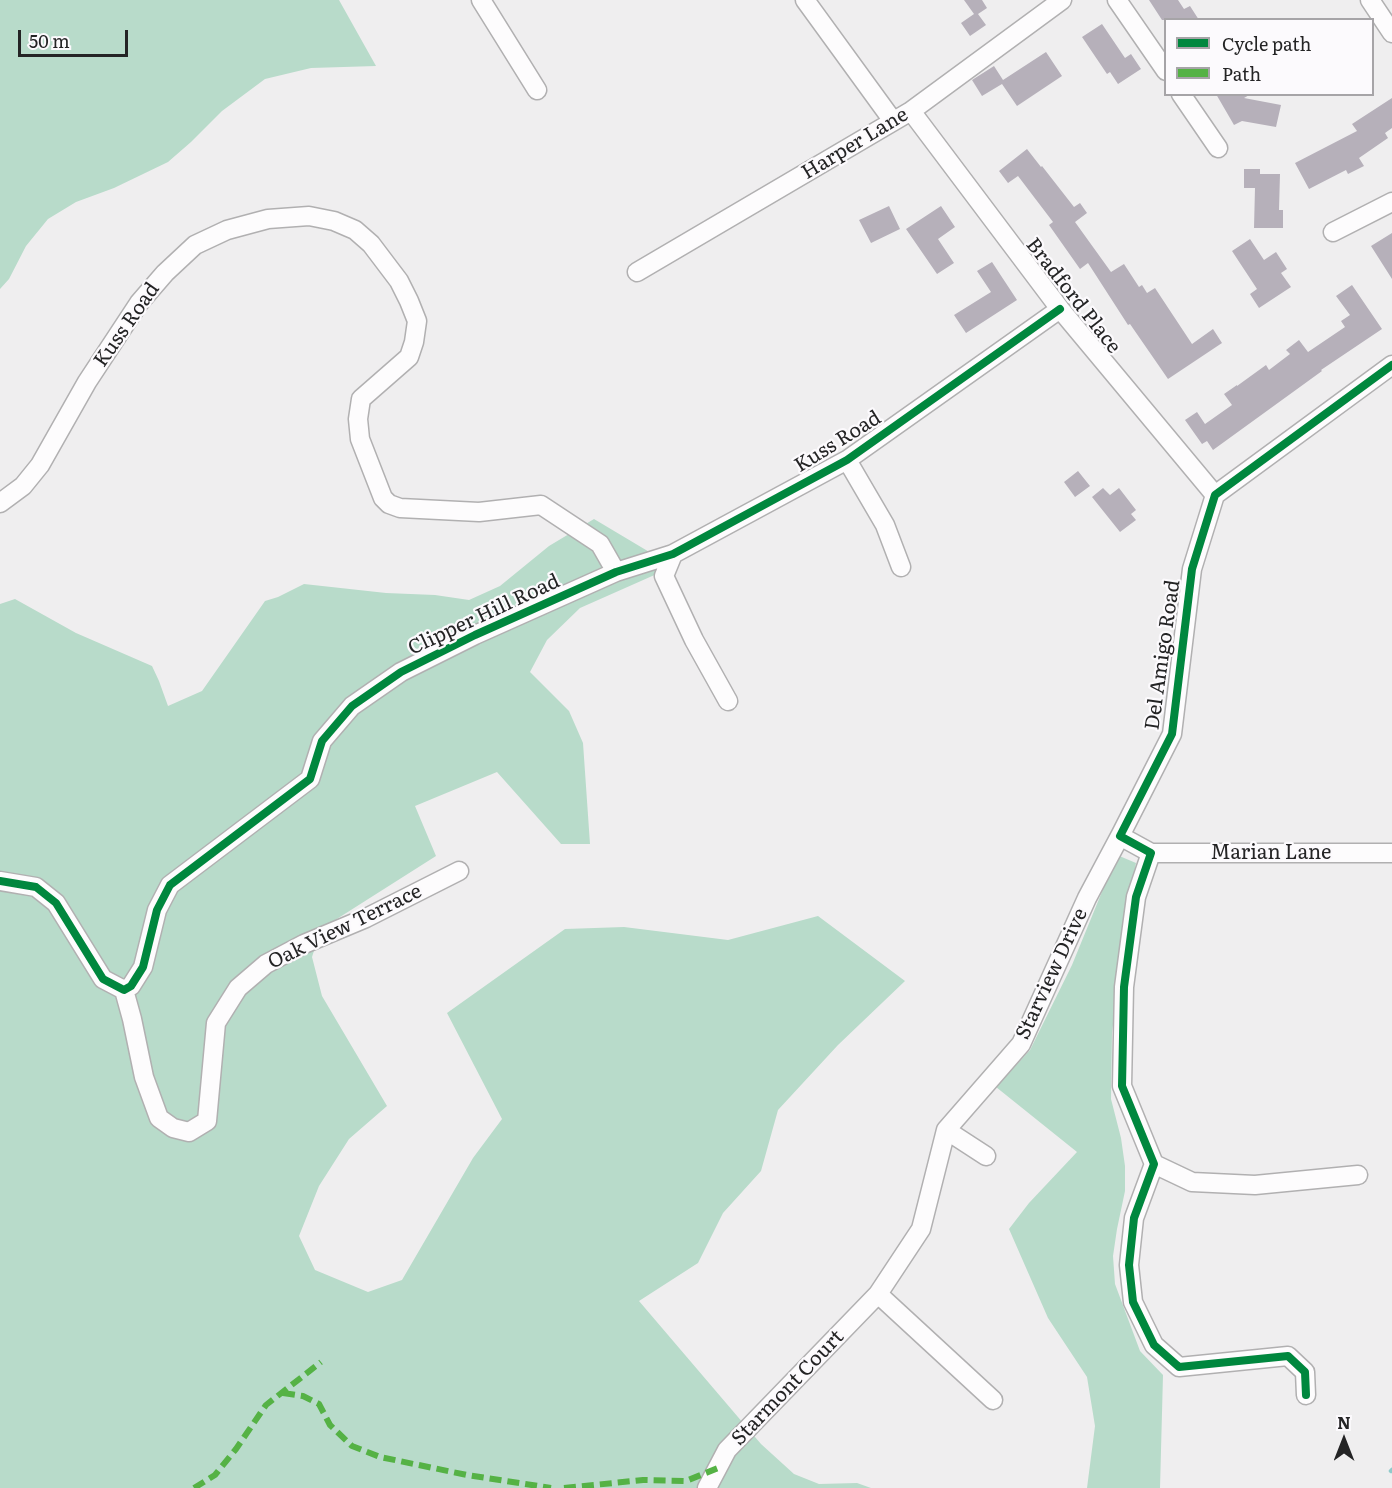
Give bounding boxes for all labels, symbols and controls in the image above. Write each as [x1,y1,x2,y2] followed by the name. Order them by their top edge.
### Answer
[21,18,130,56] scale bar
[1164,18,1374,96] legend
[29,27,70,54] text: 50 m
[1222,30,1311,57] text: Cycle path
[1222,60,1261,87] text: Path
[798,103,912,185] street label: Harper Lane
[1021,234,1125,358] street label: Bradford Place
[89,278,165,372] street label: Kuss Road
[790,406,886,478] street label: Kuss Road
[404,569,564,661] street label: Clipper Hill Road
[1141,578,1185,732] street label: Del Amigo Road
[1211,841,1331,865] street label: Marian Lane
[264,879,426,975] street label: Oak View Terrace
[1011,905,1093,1043] street label: Starview Drive
[727,1325,849,1451] street label: Starmont Court
[1314,1410,1374,1470] north arrow
[1337,1410,1351,1434] text: N

